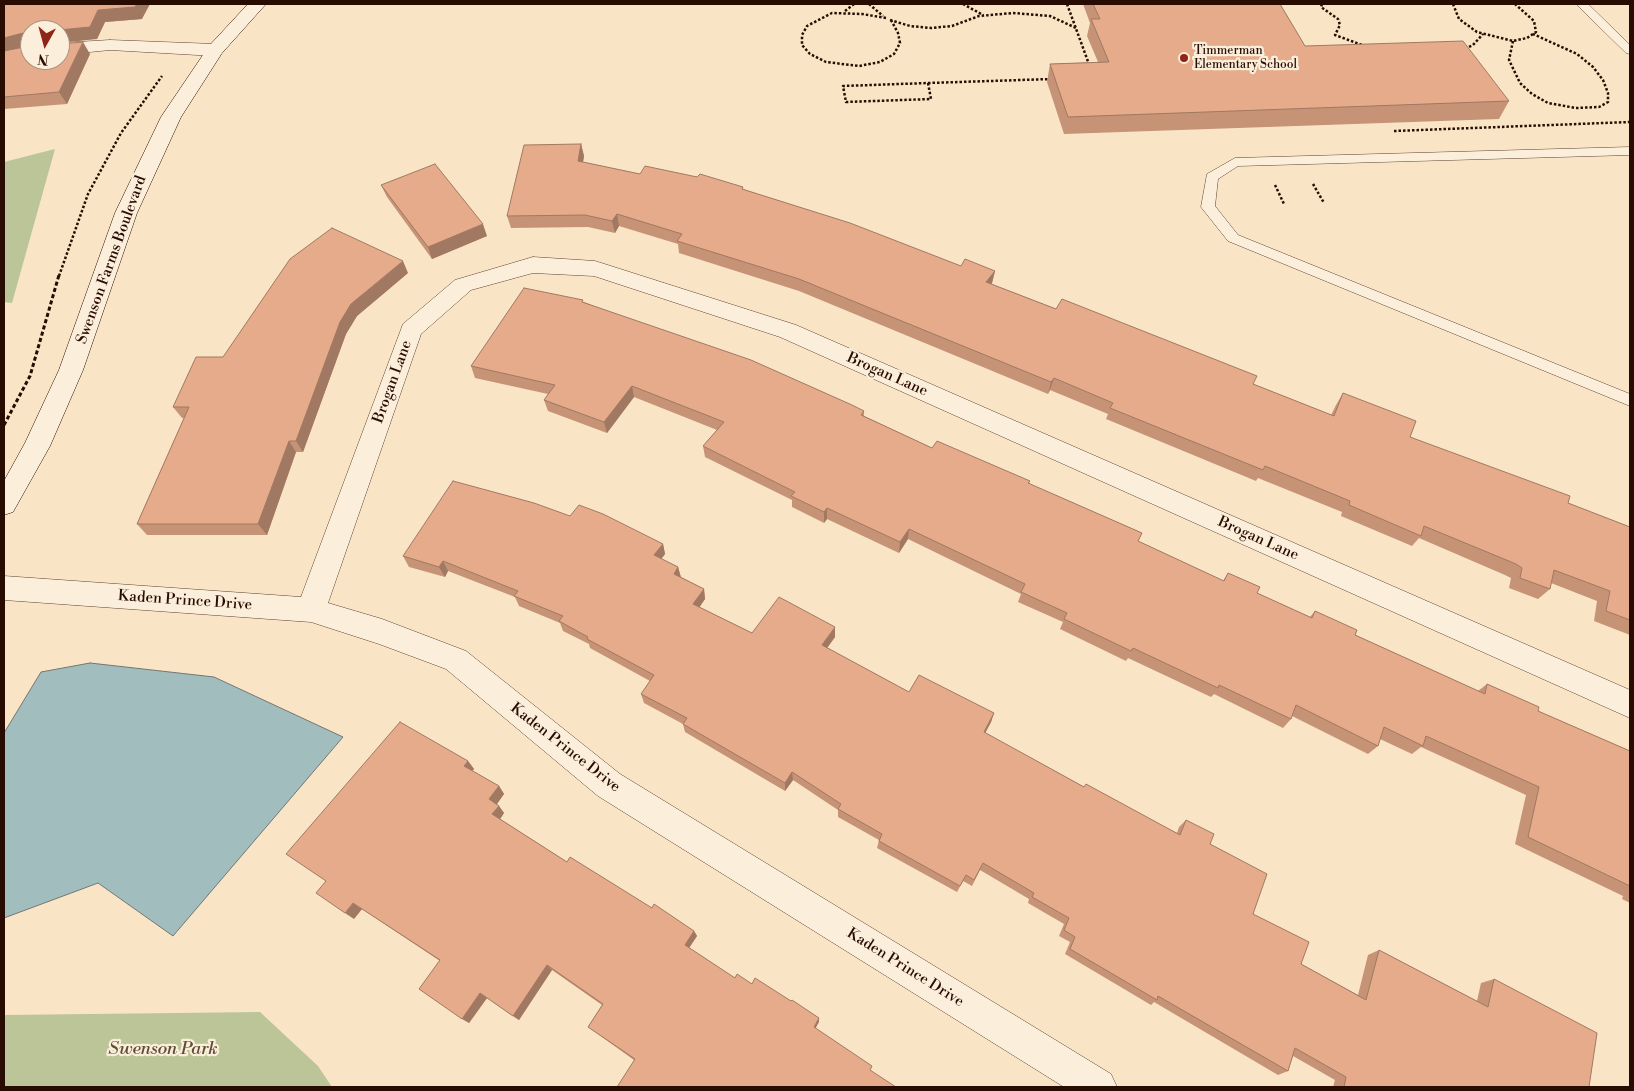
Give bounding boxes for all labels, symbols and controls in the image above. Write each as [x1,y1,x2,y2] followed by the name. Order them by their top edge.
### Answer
[20,20,70,70] north arrow
[1194,44,1297,72] place label: Timmerman Elementary School
[37,49,50,69] text: N
[1178,52,1190,64] marker: Timmerman Elementary School
[73,173,151,347] street label: Swenson Farms Boulevard
[370,338,416,426] street label: Brogan Lane
[844,349,930,401] street label: Brogan Lane
[1215,513,1301,565] street label: Brogan Lane
[117,587,253,615] street label: Kaden Prince Drive
[506,699,624,797] street label: Kaden Prince Drive
[843,925,967,1011] street label: Kaden Prince Drive
[108,1039,218,1061] park label: Swenson Park

